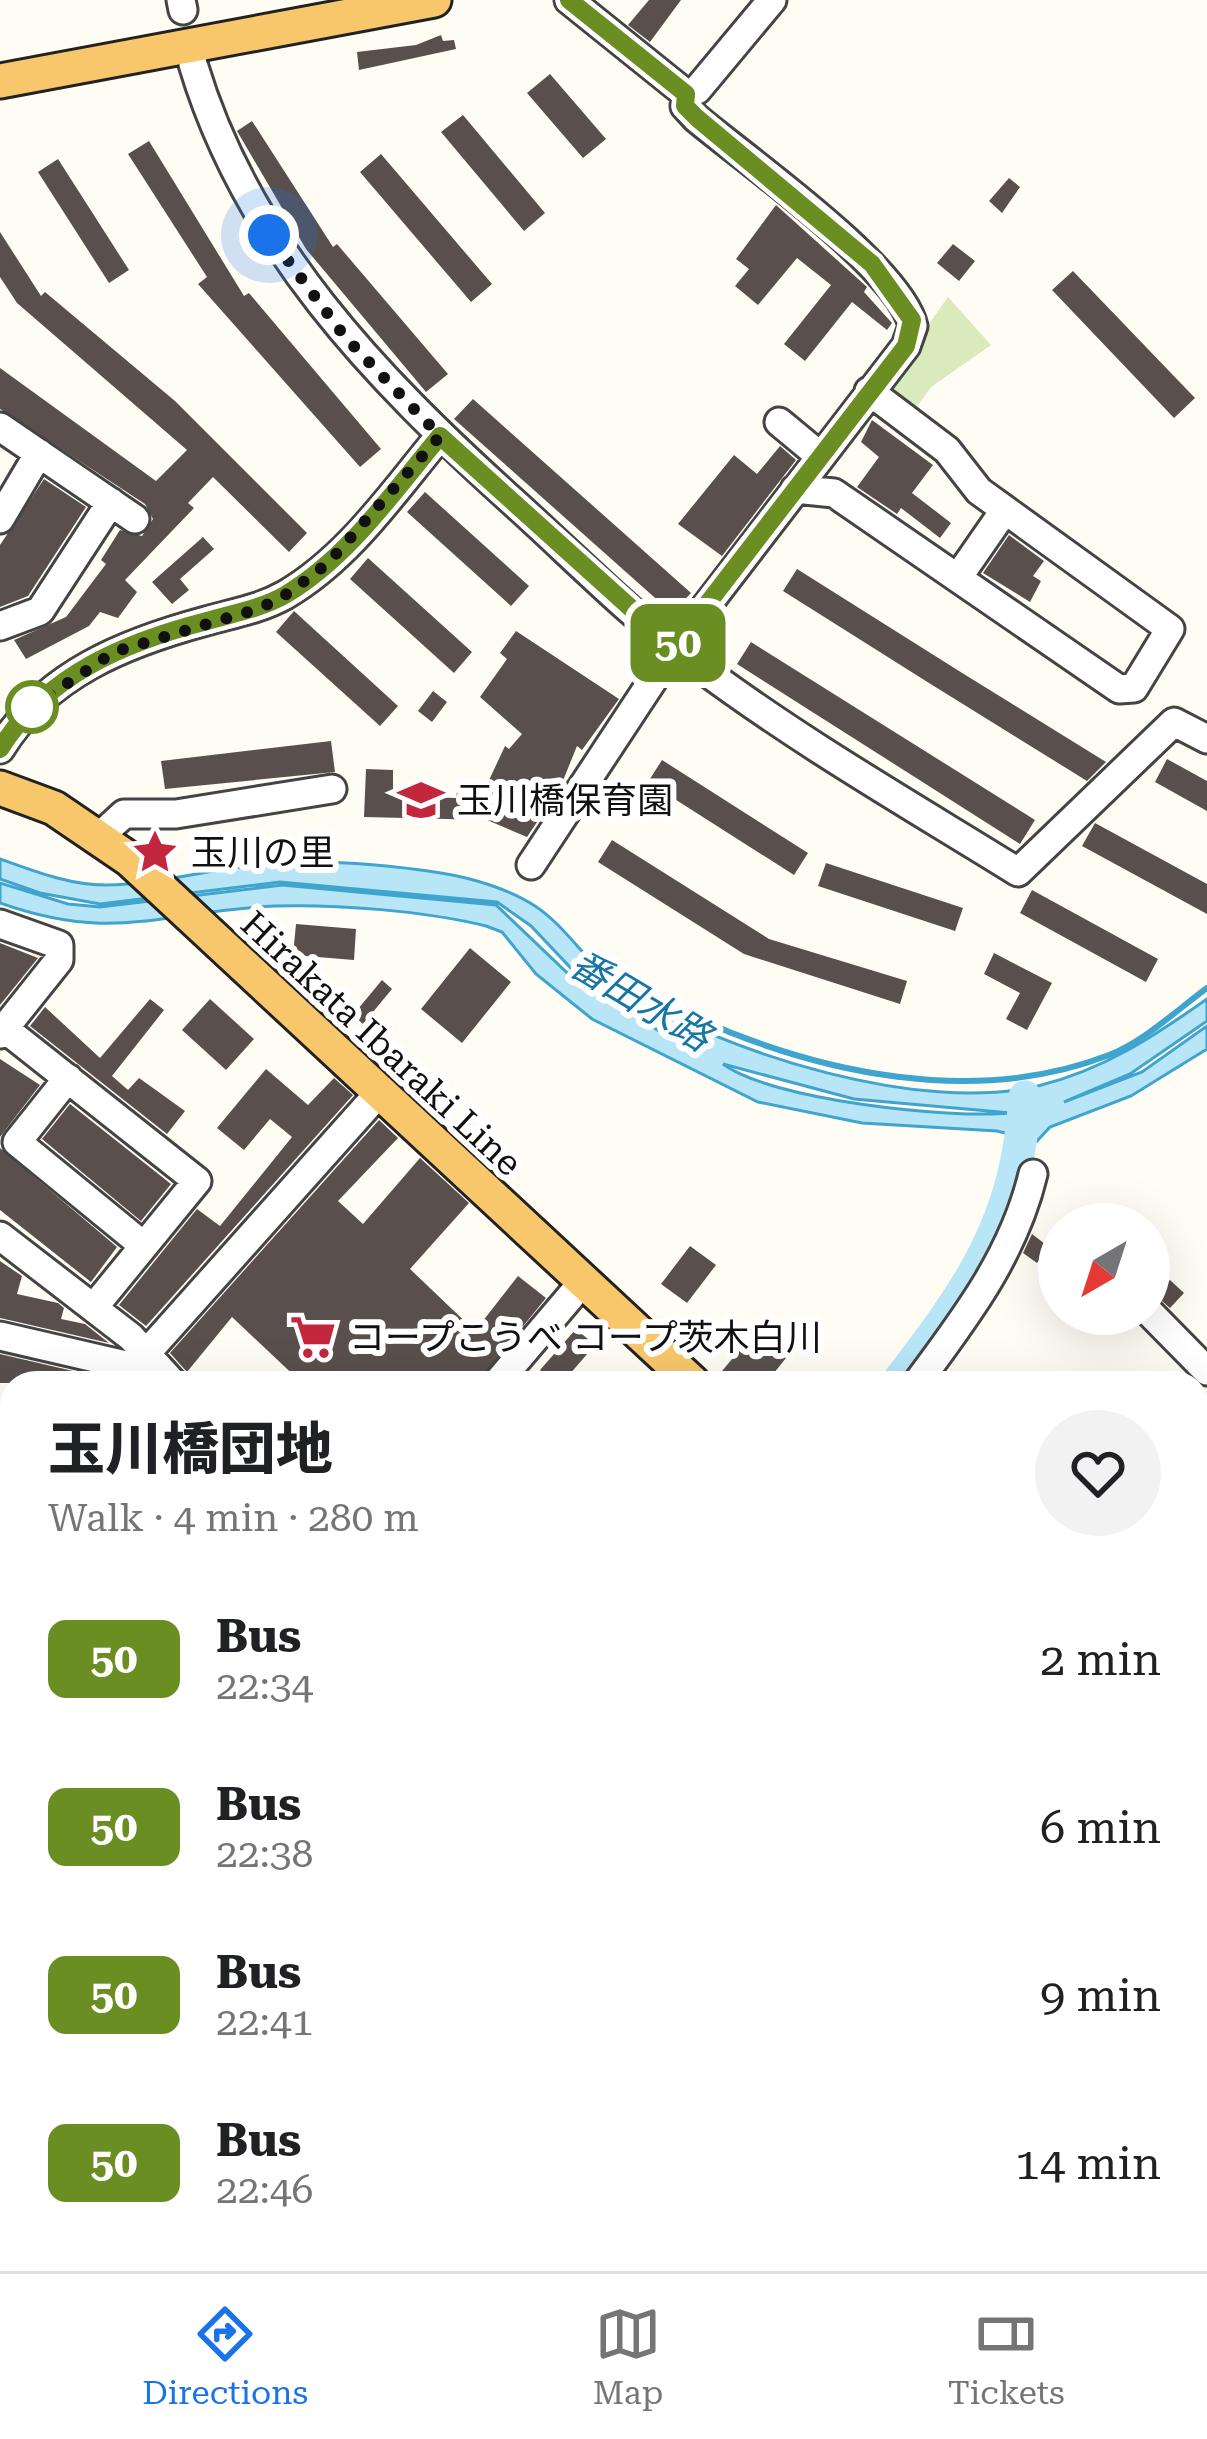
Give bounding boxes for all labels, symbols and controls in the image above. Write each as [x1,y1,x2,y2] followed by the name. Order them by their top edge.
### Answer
[239,205,299,265] your location
[624,604,732,682] line badge: 50
[654,618,702,667] text: 50
[7,682,57,732] unlabelled marker
[396,775,446,825] school or university icon: 玉川橋保育園
[457,780,673,822] place label: 玉川橋保育園
[130,827,180,877] place icon: 玉川の里
[191,832,335,874] place label: 玉川の里
[232,903,530,1185] street label: Hirakata Ibaraki Line
[562,941,722,1062] water label: 番田水路
[1038,1203,1170,1335] north arrow
[1038,1203,1170,1335] map controls
[288,1312,338,1362] supermarket icon: コープこうべ コープ茨木白川
[349,1317,822,1359] place label: コープこうべ コープ茨木白川
[1035,1410,1161,1536] button: heart
[48,1416,333,1483] text: 玉川橋団地
[48,1495,419,1541] text: Walk · 4 min · 280 m
[216,1610,301,1663] text: Bus
[1040,1633,1161,1686] text: 2 min
[90,1634,138,1683] text: 50
[216,1663,313,1709] text: 22:34
[216,1778,301,1831] text: Bus
[1040,1801,1161,1854] text: 6 min
[90,1802,138,1851] text: 50
[216,1831,313,1877] text: 22:38
[216,1946,301,1999] text: Bus
[1040,1969,1161,2022] text: 9 min
[90,1970,138,2019] text: 50
[216,1999,313,2045] text: 22:41
[216,2114,301,2167] text: Bus
[1015,2137,1161,2190] text: 14 min
[90,2138,138,2187] text: 50
[216,2167,313,2213] text: 22:46
[142,2301,308,2412] tab: Directions
[593,2301,663,2412] tab: Map
[948,2301,1065,2412] tab: Tickets

